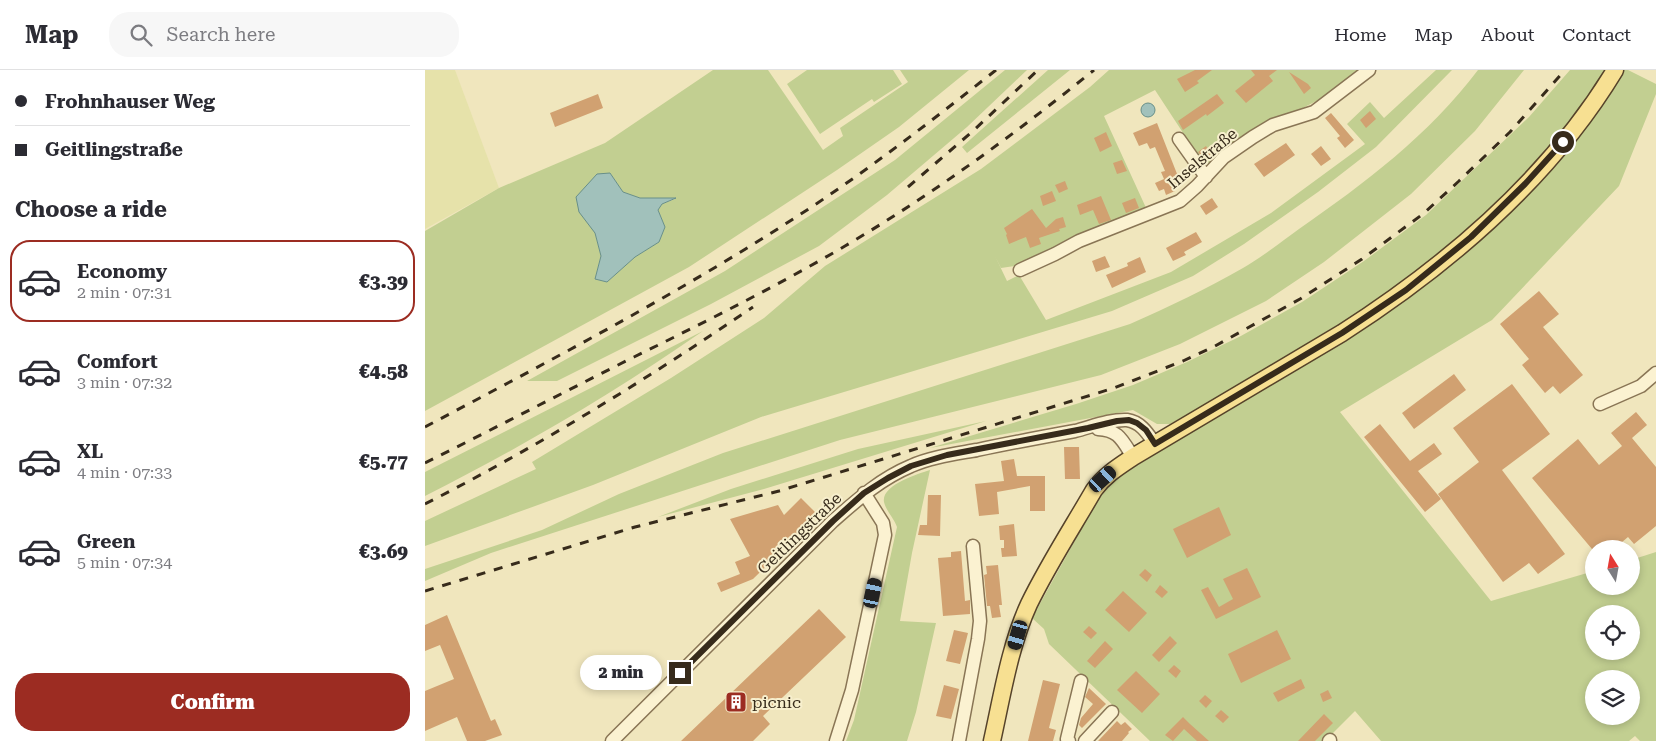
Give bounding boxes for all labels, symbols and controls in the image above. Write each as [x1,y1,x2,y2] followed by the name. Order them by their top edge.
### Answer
[109,12,459,57] search box
[25,21,79,49] text: Map
[127,21,155,49] icon: search
[167,23,275,46] text: Search here
[1334,24,1386,45] text: Home
[1414,24,1453,45] text: Map
[1481,24,1534,45] text: About
[1562,24,1631,45] text: Contact
[45,90,215,113] text: Frohnhauser Weg
[1164,124,1241,193] street label: Inselstraße
[1552,131,1574,153] route start
[45,138,183,161] text: Geitlingstraße
[15,197,167,222] text: Choose a ride
[17,259,62,304] icon: car
[77,260,167,283] text: Economy
[359,270,408,293] text: €3.39
[77,283,172,302] text: 2 min · 07:31
[17,349,62,394] icon: car
[77,350,158,373] text: Comfort
[359,360,408,383] text: €4.58
[77,373,172,392] text: 3 min · 07:32
[17,439,62,484] icon: car
[77,440,103,463] text: XL
[359,450,408,473] text: €5.77
[77,463,172,482] text: 4 min · 07:33
[1086,463,1119,495] car
[753,488,845,578] street label: Geitlingstraße
[17,529,62,574] icon: car
[77,530,135,553] text: Green
[359,540,408,563] text: €3.69
[1585,540,1640,595] north arrow
[1585,540,1640,725] map controls
[77,553,172,572] text: 5 min · 07:34
[862,577,883,609] car
[1585,605,1640,660] button: locate
[1006,619,1029,651] car
[580,656,663,690] callout: 2 min
[669,662,691,684] route end
[599,663,643,682] text: 2 min
[1585,670,1640,725] button: layers
[15,673,410,731] button: Confirm
[724,690,748,714] building icon: picnic
[752,693,801,712] place label: picnic

